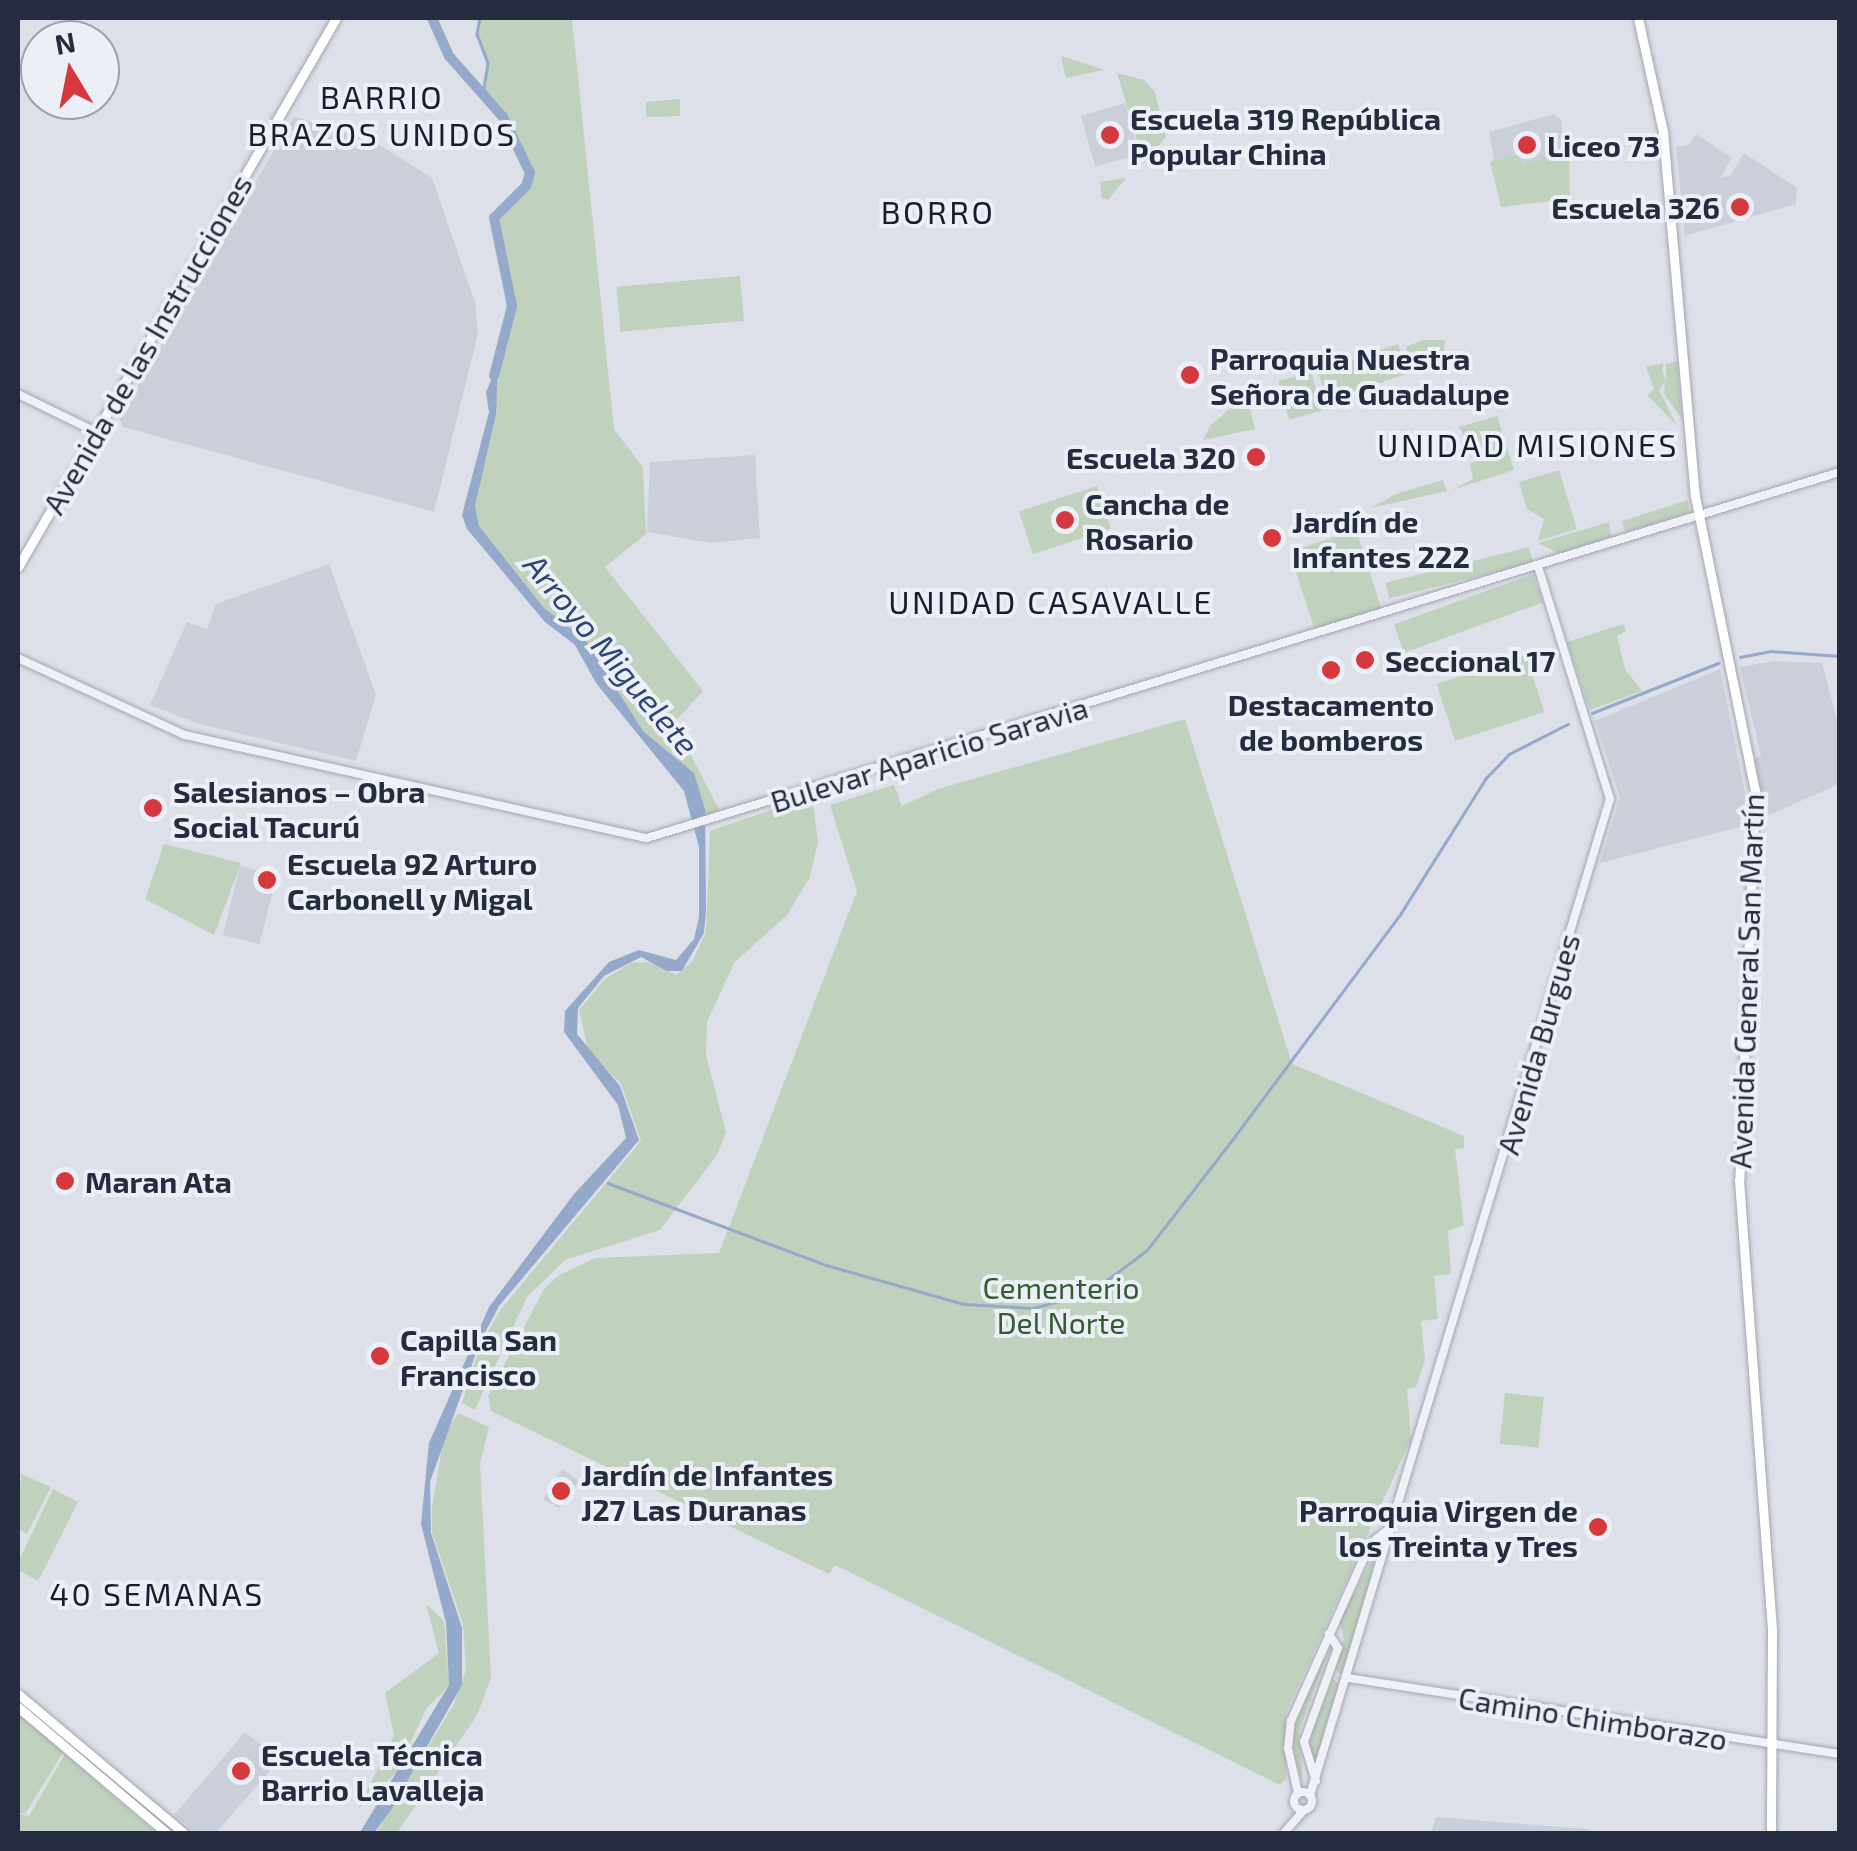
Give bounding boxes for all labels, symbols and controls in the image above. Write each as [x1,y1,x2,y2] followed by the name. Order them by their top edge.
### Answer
[20,20,120,120] north arrow
[52,24,78,61] text: N
[247,78,517,153] district label: BARRIO BRAZOS UNIDOS
[1130,100,1441,170] place label: Escuela 319 República Popular China
[1099,124,1121,146] marker: Escuela 319 República Popular China
[1547,127,1660,163] place label: Liceo 73
[1516,134,1538,156] marker: Liceo 73
[35,168,259,520] street label: Avenida de las Instrucciones
[1551,189,1720,225] place label: Escuela 326
[881,192,995,230] district label: BORRO
[1729,196,1751,218] marker: Escuela 326
[1210,340,1510,410] place label: Parroquia Nuestra Señora de Guadalupe
[1179,364,1201,386] marker: Parroquia Nuestra Señora de Guadalupe
[1377,425,1679,463] district label: UNIDAD MISIONES
[1066,439,1236,475] place label: Escuela 320
[1245,446,1267,468] marker: Escuela 320
[1085,485,1229,556] place label: Cancha de Rosario
[1292,503,1470,574] place label: Jardín de Infantes 222
[1054,509,1076,531] marker: Cancha de Rosario
[1261,527,1283,549] marker: Jardín de Infantes 222
[517,546,707,762] water label: Arroyo Miguelete
[888,582,1214,620] district label: UNIDAD CASAVALLE
[1385,642,1556,678] place label: Seccional 17
[1354,649,1376,671] marker: Seccional 17
[1320,659,1342,681] marker: Destacamento de bomberos
[1228,686,1434,756] place label: Destacamento de bomberos
[765,688,1093,820] street label: Bulevar Aparicio Saravia
[173,773,425,844] place label: Salesianos – Obra Social Tacurú
[1721,792,1771,1170] street label: Avenida General San Martín
[142,797,164,819] marker: Salesianos – Obra Social Tacurú
[287,845,538,916] place label: Escuela 92 Arturo Carbonell y Migal
[256,869,278,891] marker: Escuela 92 Arturo Carbonell y Migal
[1489,929,1587,1159] street label: Avenida Burgues
[85,1163,232,1199] place label: Maran Ata
[54,1170,76,1192] marker: Maran Ata
[982,1269,1140,1340] park label: Cementerio Del Norte
[400,1321,557,1392] place label: Capilla San Francisco
[369,1345,391,1367] marker: Capilla San Francisco
[581,1456,833,1526] place label: Jardín de Infantes J27 Las Duranas
[550,1480,572,1502] marker: Jardín de Infantes J27 Las Duranas
[1298,1492,1578,1562] place label: Parroquia Virgen de los Treinta y Tres
[1587,1516,1609,1538] marker: Parroquia Virgen de los Treinta y Tres
[49,1574,265,1612] district label: 40 SEMANAS
[1456,1679,1730,1757] street label: Camino Chimborazo
[261,1736,484,1806] place label: Escuela Técnica Barrio Lavalleja
[230,1760,252,1782] marker: Escuela Técnica Barrio Lavalleja

